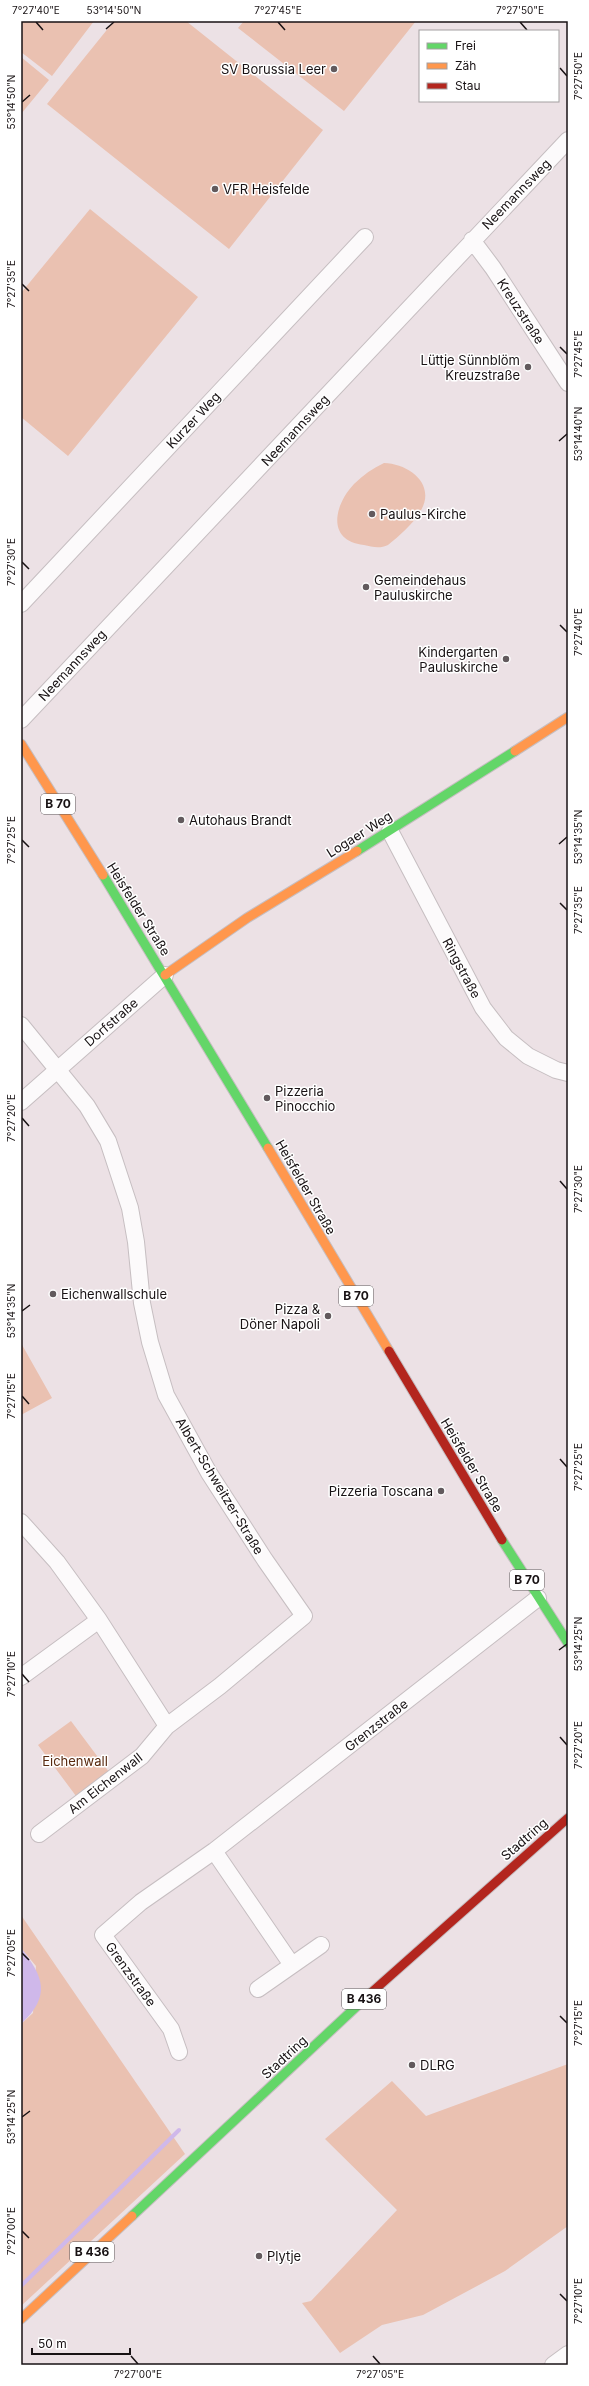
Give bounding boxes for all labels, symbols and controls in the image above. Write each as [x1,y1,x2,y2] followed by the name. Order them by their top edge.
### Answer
[12,4,60,16] text: 7°27'40"E
[87,4,141,16] text: 53°14'50"N
[254,4,302,16] text: 7°27'45"E
[496,4,544,16] text: 7°27'50"E
[419,30,559,102] legend
[455,38,476,53] text: Frei
[572,52,584,100] text: 7°27'50"E
[455,58,476,73] text: Zäh
[221,61,326,77] place label: SV Borussia Leer
[329,64,339,74] marker: SV Borussia Leer
[5,75,17,129] text: 53°14'50"N
[455,78,481,93] text: Stau
[478,155,554,233] street label: Neemannsweg
[223,181,310,197] place label: VFR Heisfelde
[210,184,220,194] marker: VFR Heisfelde
[5,260,17,308] text: 7°27'35"E
[494,275,548,347] street label: Kreuzstraße
[572,330,584,378] text: 7°27'45"E
[421,352,520,383] place label: Lüttje Sünnblöm Kreuzstraße
[523,362,533,372] marker: Lüttje Sünnblöm Kreuzstraße
[163,388,223,452] street label: Kurzer Weg
[258,391,332,469] street label: Neemannsweg
[572,407,584,461] text: 53°14'40"N
[380,506,466,522] place label: Paulus-Kirche
[367,509,377,519] marker: Paulus-Kirche
[5,538,17,586] text: 7°27'30"E
[374,572,466,603] place label: Gemeindehaus Pauluskirche
[361,582,371,592] marker: Gemeindehaus Pauluskirche
[572,608,584,656] text: 7°27'40"E
[35,626,109,704] street label: Neemannsweg
[418,644,498,675] place label: Kindergarten Pauluskirche
[501,654,511,664] marker: Kindergarten Pauluskirche
[41,794,75,814] road number: B 70
[323,808,395,860] street label: Logaer Weg
[572,810,584,864] text: 53°14'35"N
[189,812,292,828] place label: Autohaus Brandt
[176,815,186,825] marker: Autohaus Brandt
[5,816,17,864] text: 7°27'25"E
[104,859,174,959] street label: Heisfelder Straße
[572,886,584,934] text: 7°27'35"E
[439,935,485,1001] street label: Ringstraße
[81,994,141,1050] street label: Dorfstraße
[275,1083,336,1114] place label: Pizzeria Pinocchio
[262,1093,272,1103] marker: Pizzeria Pinocchio
[5,1094,17,1142] text: 7°27'20"E
[272,1137,340,1237] street label: Heisfelder Straße
[572,1165,584,1213] text: 7°27'30"E
[5,1284,17,1338] text: 53°14'35"N
[61,1286,167,1302] place label: Eichenwallschule
[339,1286,373,1306] road number: B 70
[48,1289,58,1299] marker: Eichenwallschule
[240,1301,321,1332] place label: Pizza & Döner Napoli
[323,1311,333,1321] marker: Pizza & Döner Napoli
[5,1373,17,1419] text: 7°27'15"E
[173,1415,267,1557] street label: Albert-Schweitzer-Straße
[438,1415,506,1515] street label: Heisfelder Straße
[572,1443,584,1491] text: 7°27'25"E
[329,1483,433,1499] place label: Pizzeria Toscana
[436,1486,446,1496] marker: Pizzeria Toscana
[510,1570,544,1590] road number: B 70
[572,1617,584,1671] text: 53°14'25"N
[5,1651,17,1697] text: 7°27'10"E
[341,1695,411,1755] street label: Grenzstraße
[572,1721,584,1769] text: 7°27'20"E
[65,1749,145,1817] street label: Am Eichenwall
[42,1753,108,1769] park label: Eichenwall
[498,1815,550,1863] street label: Stadtring
[5,1929,17,1977] text: 7°27'05"E
[102,1939,160,2009] street label: Grenzstraße
[342,1989,386,2009] road number: B 436
[572,2000,584,2046] text: 7°27'15"E
[258,2032,310,2082] street label: Stadtring
[420,2057,455,2073] place label: DLRG
[407,2060,417,2070] marker: DLRG
[5,2090,17,2144] text: 53°14'25"N
[5,2207,17,2255] text: 7°27'00"E
[70,2242,114,2262] road number: B 436
[267,2248,301,2264] place label: Plytje
[254,2251,264,2261] marker: Plytje
[572,2278,584,2324] text: 7°27'10"E
[32,2330,130,2356] scale bar
[38,2336,67,2351] text: 50 m
[114,2368,162,2380] text: 7°27'00"E
[356,2368,404,2380] text: 7°27'05"E

